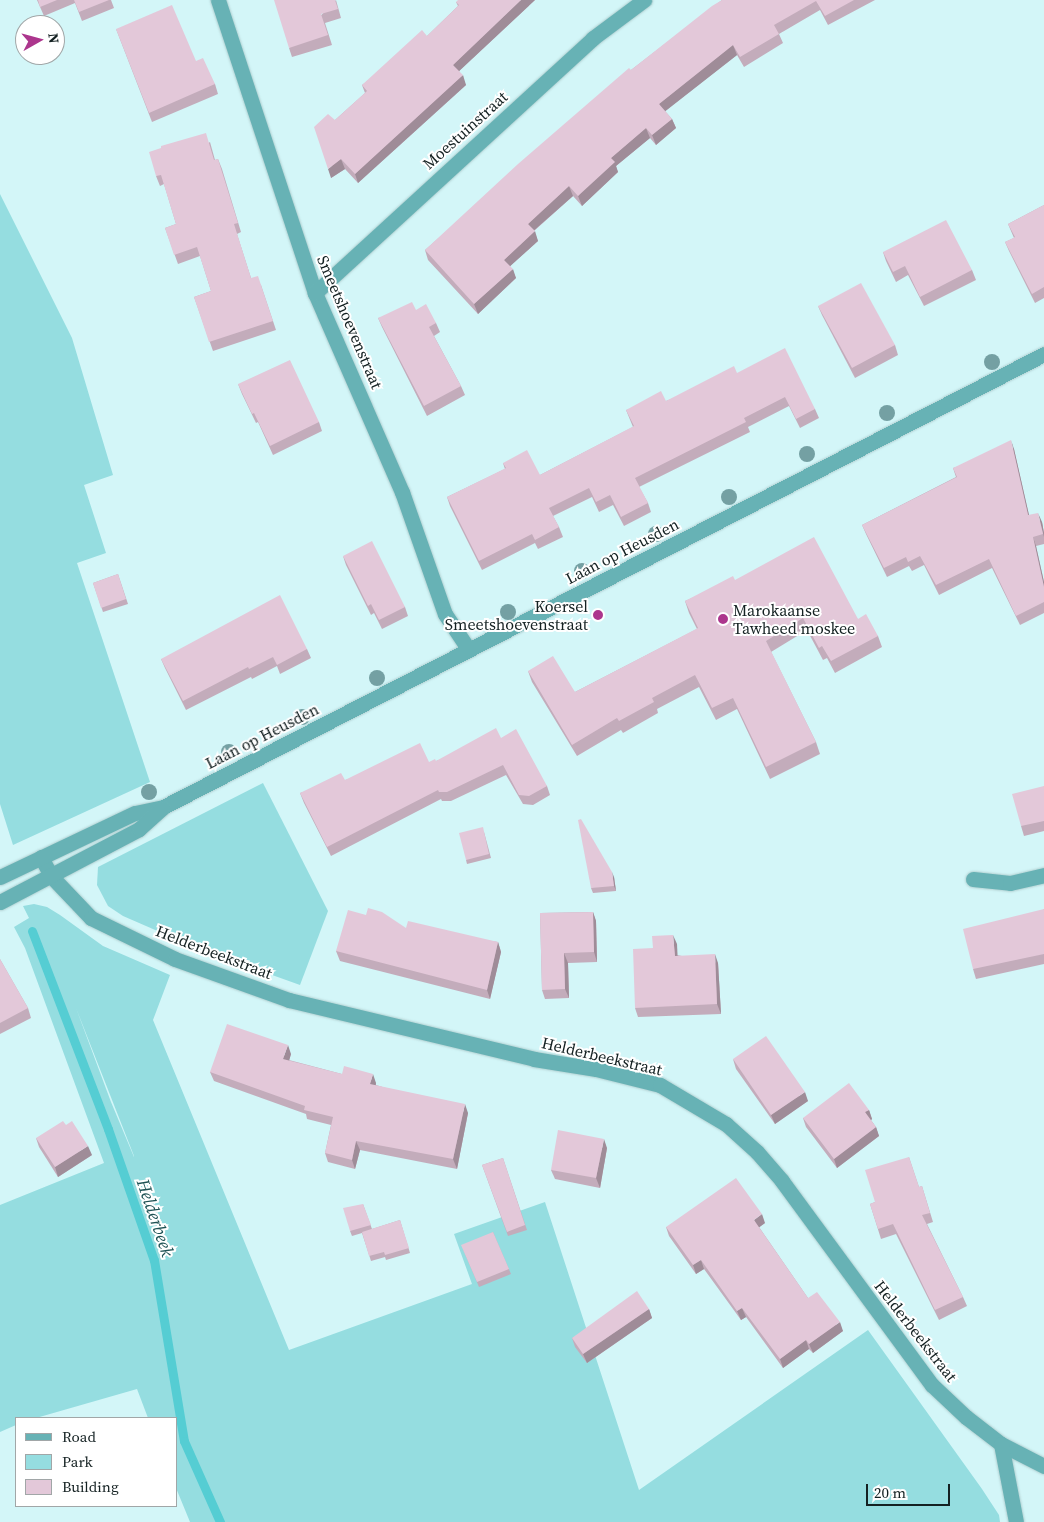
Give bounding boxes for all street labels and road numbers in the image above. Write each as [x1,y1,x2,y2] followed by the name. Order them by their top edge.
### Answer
[419,87,511,173] street label: Moestuinstraat
[313,252,387,392] street label: Smeetshoevenstraat
[562,514,682,588] street label: Laan op Heusden
[202,699,322,773] street label: Laan op Heusden
[153,921,275,983] street label: Helderbeekstraat
[540,1033,664,1079] street label: Helderbeekstraat
[871,1277,961,1385] street label: Helderbeekstraat

